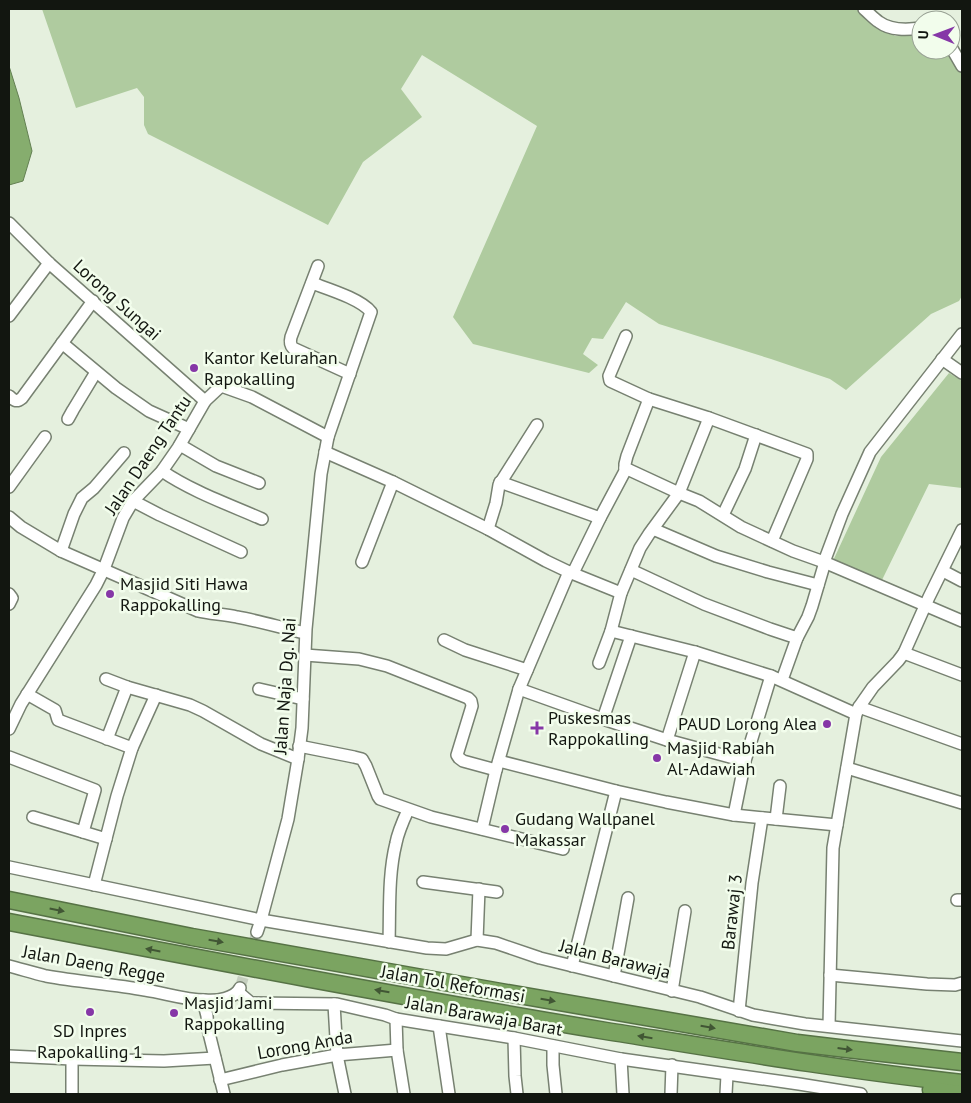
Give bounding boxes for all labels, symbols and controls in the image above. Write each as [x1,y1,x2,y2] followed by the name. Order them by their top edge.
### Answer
[911,10,961,60] north arrow
[914,30,932,39] text: U
[69,254,166,345] street label: Lorong Sungai
[204,346,338,390] place label: Kantor Kelurahan Rapokalling
[188,362,200,374] marker: Kantor Kelurahan Rapokalling
[99,391,196,520] street label: Jalan Daeng Tantu
[120,572,248,616] place label: Masjid Siti Hawa Rappokalling
[104,588,116,600] marker: Masjid Siti Hawa Rappokalling
[268,617,301,756] street label: Jalan Naja Dg. Nai
[548,706,649,750] place label: Puskesmas Rappokalling
[678,712,817,735] place label: PAUD Lorong Alea
[821,718,833,730] marker: PAUD Lorong Alea
[530,721,544,735] marker: Puskesmas Rappokalling
[667,736,775,780] place label: Masjid Rabiah Al-Adawiah
[651,752,663,764] marker: Masjid Rabiah Al-Adawiah
[515,807,656,851] place label: Gudang Wallpanel Makassar
[499,823,511,835] marker: Gudang Wallpanel Makassar
[716,873,747,951] street label: Barawaj 3
[49,906,65,914] one-way arrow
[556,933,673,983] street label: Jalan Barawaja
[208,937,224,945] one-way arrow
[20,939,167,987] street label: Jalan Daeng Regge
[145,945,161,953] one-way arrow
[378,959,527,1008] street label: Jalan Tol Reformasi
[374,987,390,995] one-way arrow
[403,990,564,1041] street label: Jalan Barawaja Barat
[184,991,285,1035] place label: Masjid Jami Rappokalling
[541,997,557,1005] one-way arrow
[84,1006,96,1018] marker: SD Inpres Rapokalling 1
[168,1007,180,1019] marker: Masjid Jami Rappokalling
[37,1019,143,1063] place label: SD Inpres Rapokalling 1
[701,1024,717,1032] one-way arrow
[255,1025,354,1064] street label: Lorong Anda
[637,1033,653,1041] one-way arrow
[838,1045,854,1053] one-way arrow

